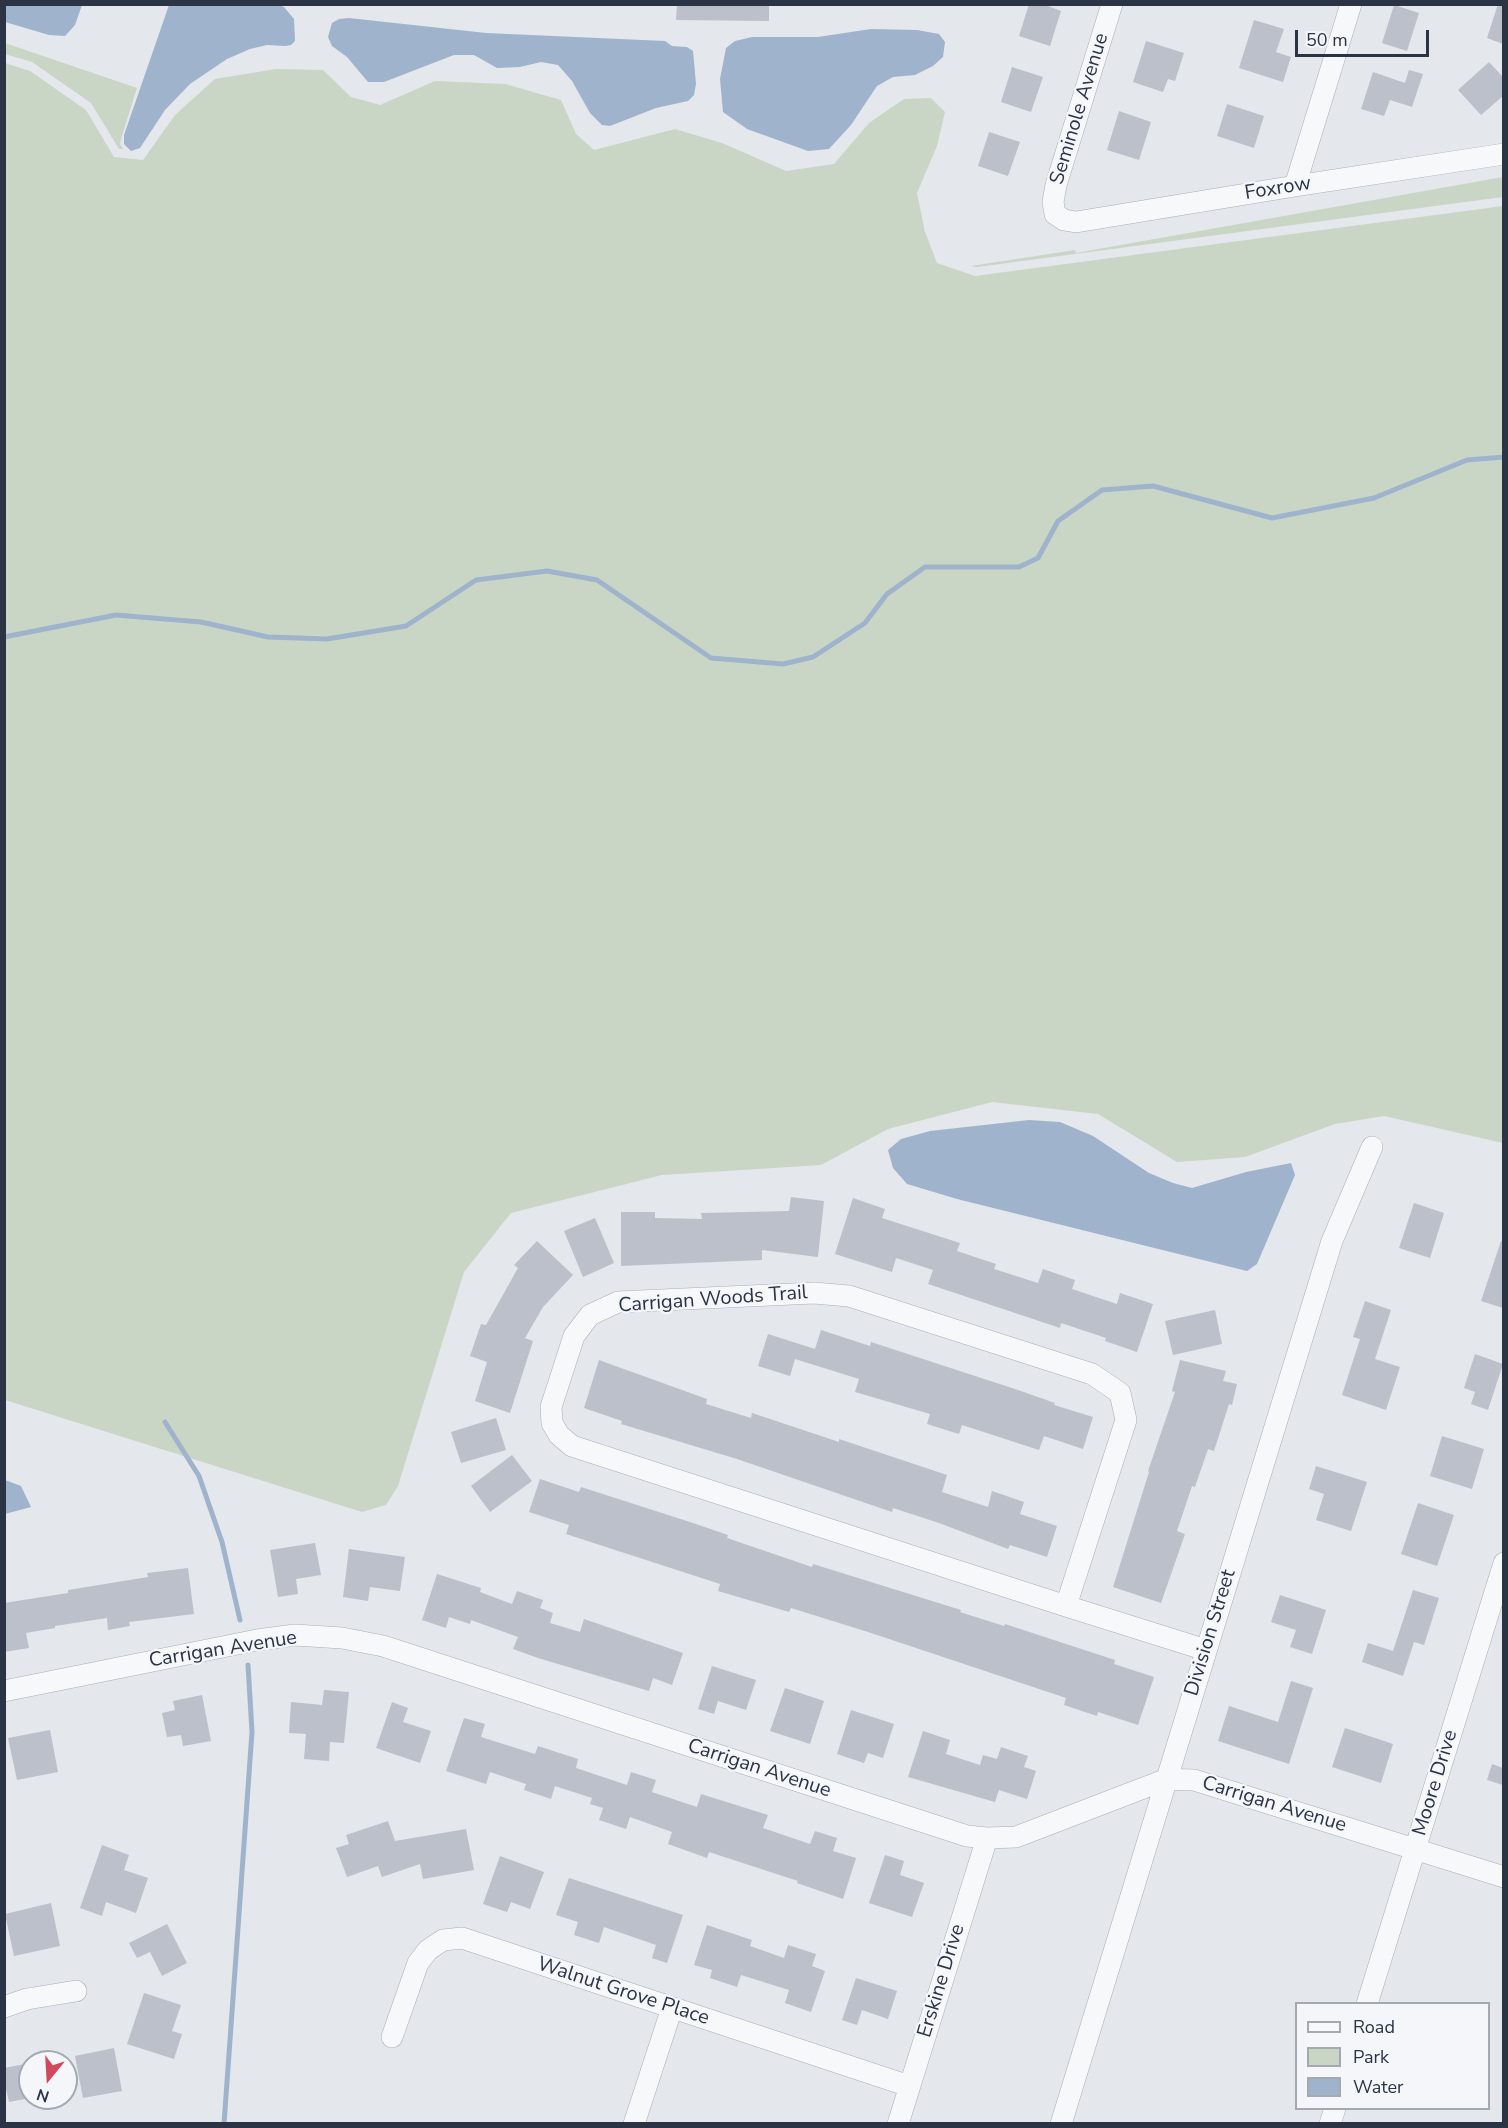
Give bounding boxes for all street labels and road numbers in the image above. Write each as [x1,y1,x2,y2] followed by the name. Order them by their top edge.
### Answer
[1046,30,1114,188] street label: Seminole Avenue
[1243,172,1313,206] street label: Foxrow
[618,1281,808,1319] street label: Carrigan Woods Trail
[1180,1567,1242,1699] street label: Division Street
[147,1626,299,1674] street label: Carrigan Avenue
[1409,1727,1463,1839] street label: Moore Drive
[684,1734,834,1804] street label: Carrigan Avenue
[1199,1772,1349,1838] street label: Carrigan Avenue
[913,1921,971,2041] street label: Erskine Drive
[534,1953,712,2031] street label: Walnut Grove Place

